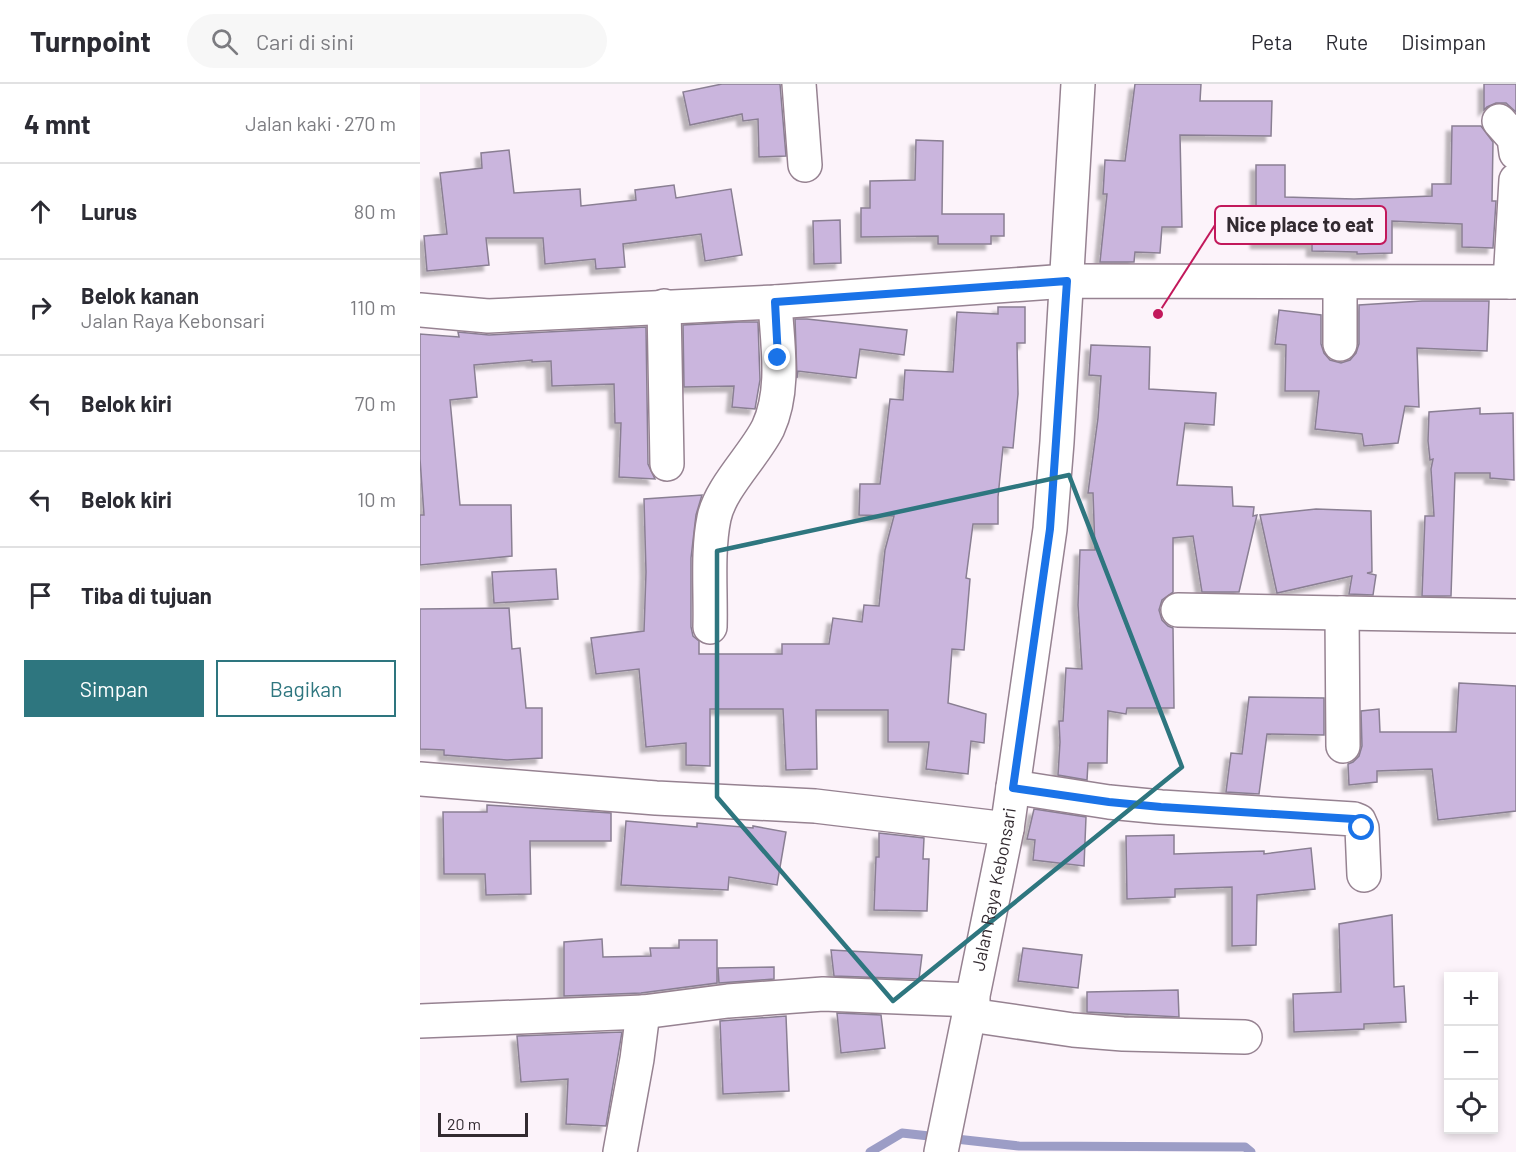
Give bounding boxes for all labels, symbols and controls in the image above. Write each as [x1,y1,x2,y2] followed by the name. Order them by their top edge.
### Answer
[187,14,607,68] search box
[30,24,151,58] text: Turnpoint
[208,25,241,58] icon: search
[256,28,354,54] text: Cari di sini
[1251,29,1293,54] text: Peta
[1326,29,1368,54] text: Rute
[1401,29,1486,54] text: Disimpan
[24,108,91,139] text: 4 mnt
[245,111,396,135] text: Jalan kaki · 270 m
[24,195,57,228] icon: ahead
[81,198,137,224] text: Lurus
[354,199,396,223] text: 80 m
[1215,206,1386,244] callout: Nice place to eat
[1226,212,1374,236] text: Nice place to eat
[81,282,199,308] text: Belok kanan
[24,291,57,324] icon: right
[350,295,396,319] text: 110 m
[81,308,265,332] text: Jalan Raya Kebonsari
[764,344,790,370] route end
[24,387,57,420] icon: left
[81,390,172,416] text: Belok kiri
[355,391,396,415] text: 70 m
[24,483,57,516] icon: left
[81,486,172,512] text: Belok kiri
[357,487,396,511] text: 10 m
[24,579,57,612] icon: arrive
[81,582,212,608] text: Tiba di tujuan
[24,660,204,717] button: Simpan
[216,660,396,717] button: Bagikan
[966,806,1020,973] street label: Jalan Raya Kebonsari
[1348,814,1374,840] route start
[1444,972,1498,1134] map controls
[1444,972,1498,1026] button: +
[1444,1026,1498,1080] button: −
[1444,1080,1498,1134] button: locate
[438,1110,528,1138] scale bar
[447,1114,481,1133] text: 20 m

